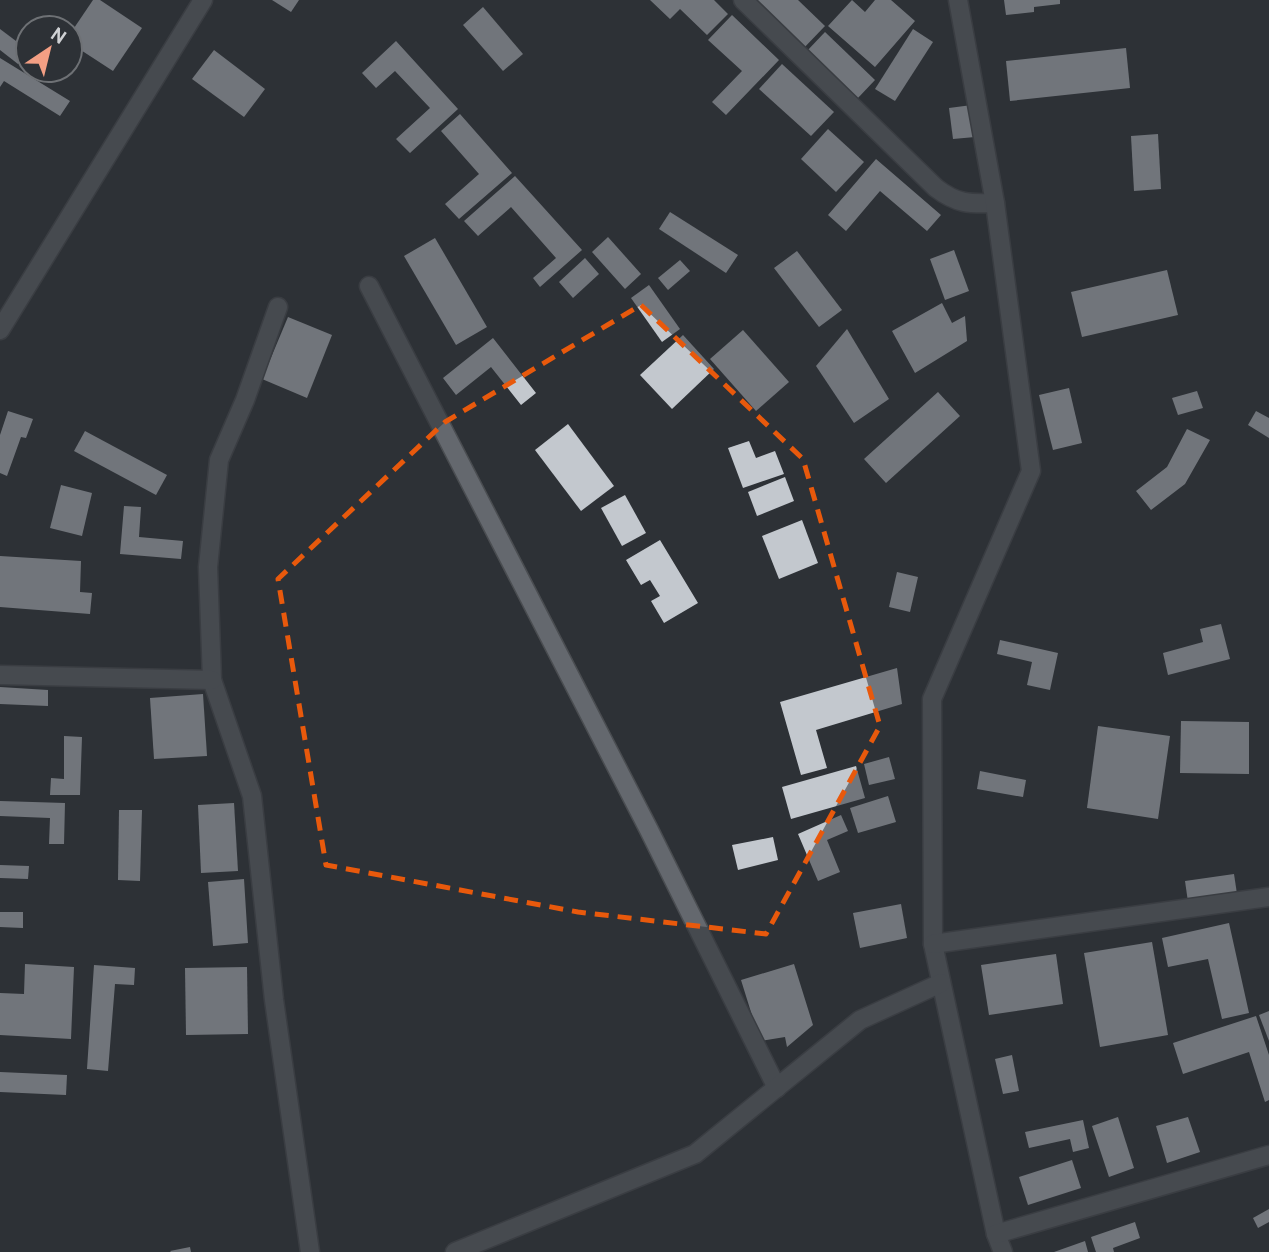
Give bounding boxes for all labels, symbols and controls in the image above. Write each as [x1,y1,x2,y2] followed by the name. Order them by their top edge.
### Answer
[14,14,84,84] north arrow
[45,23,70,50] text: N

